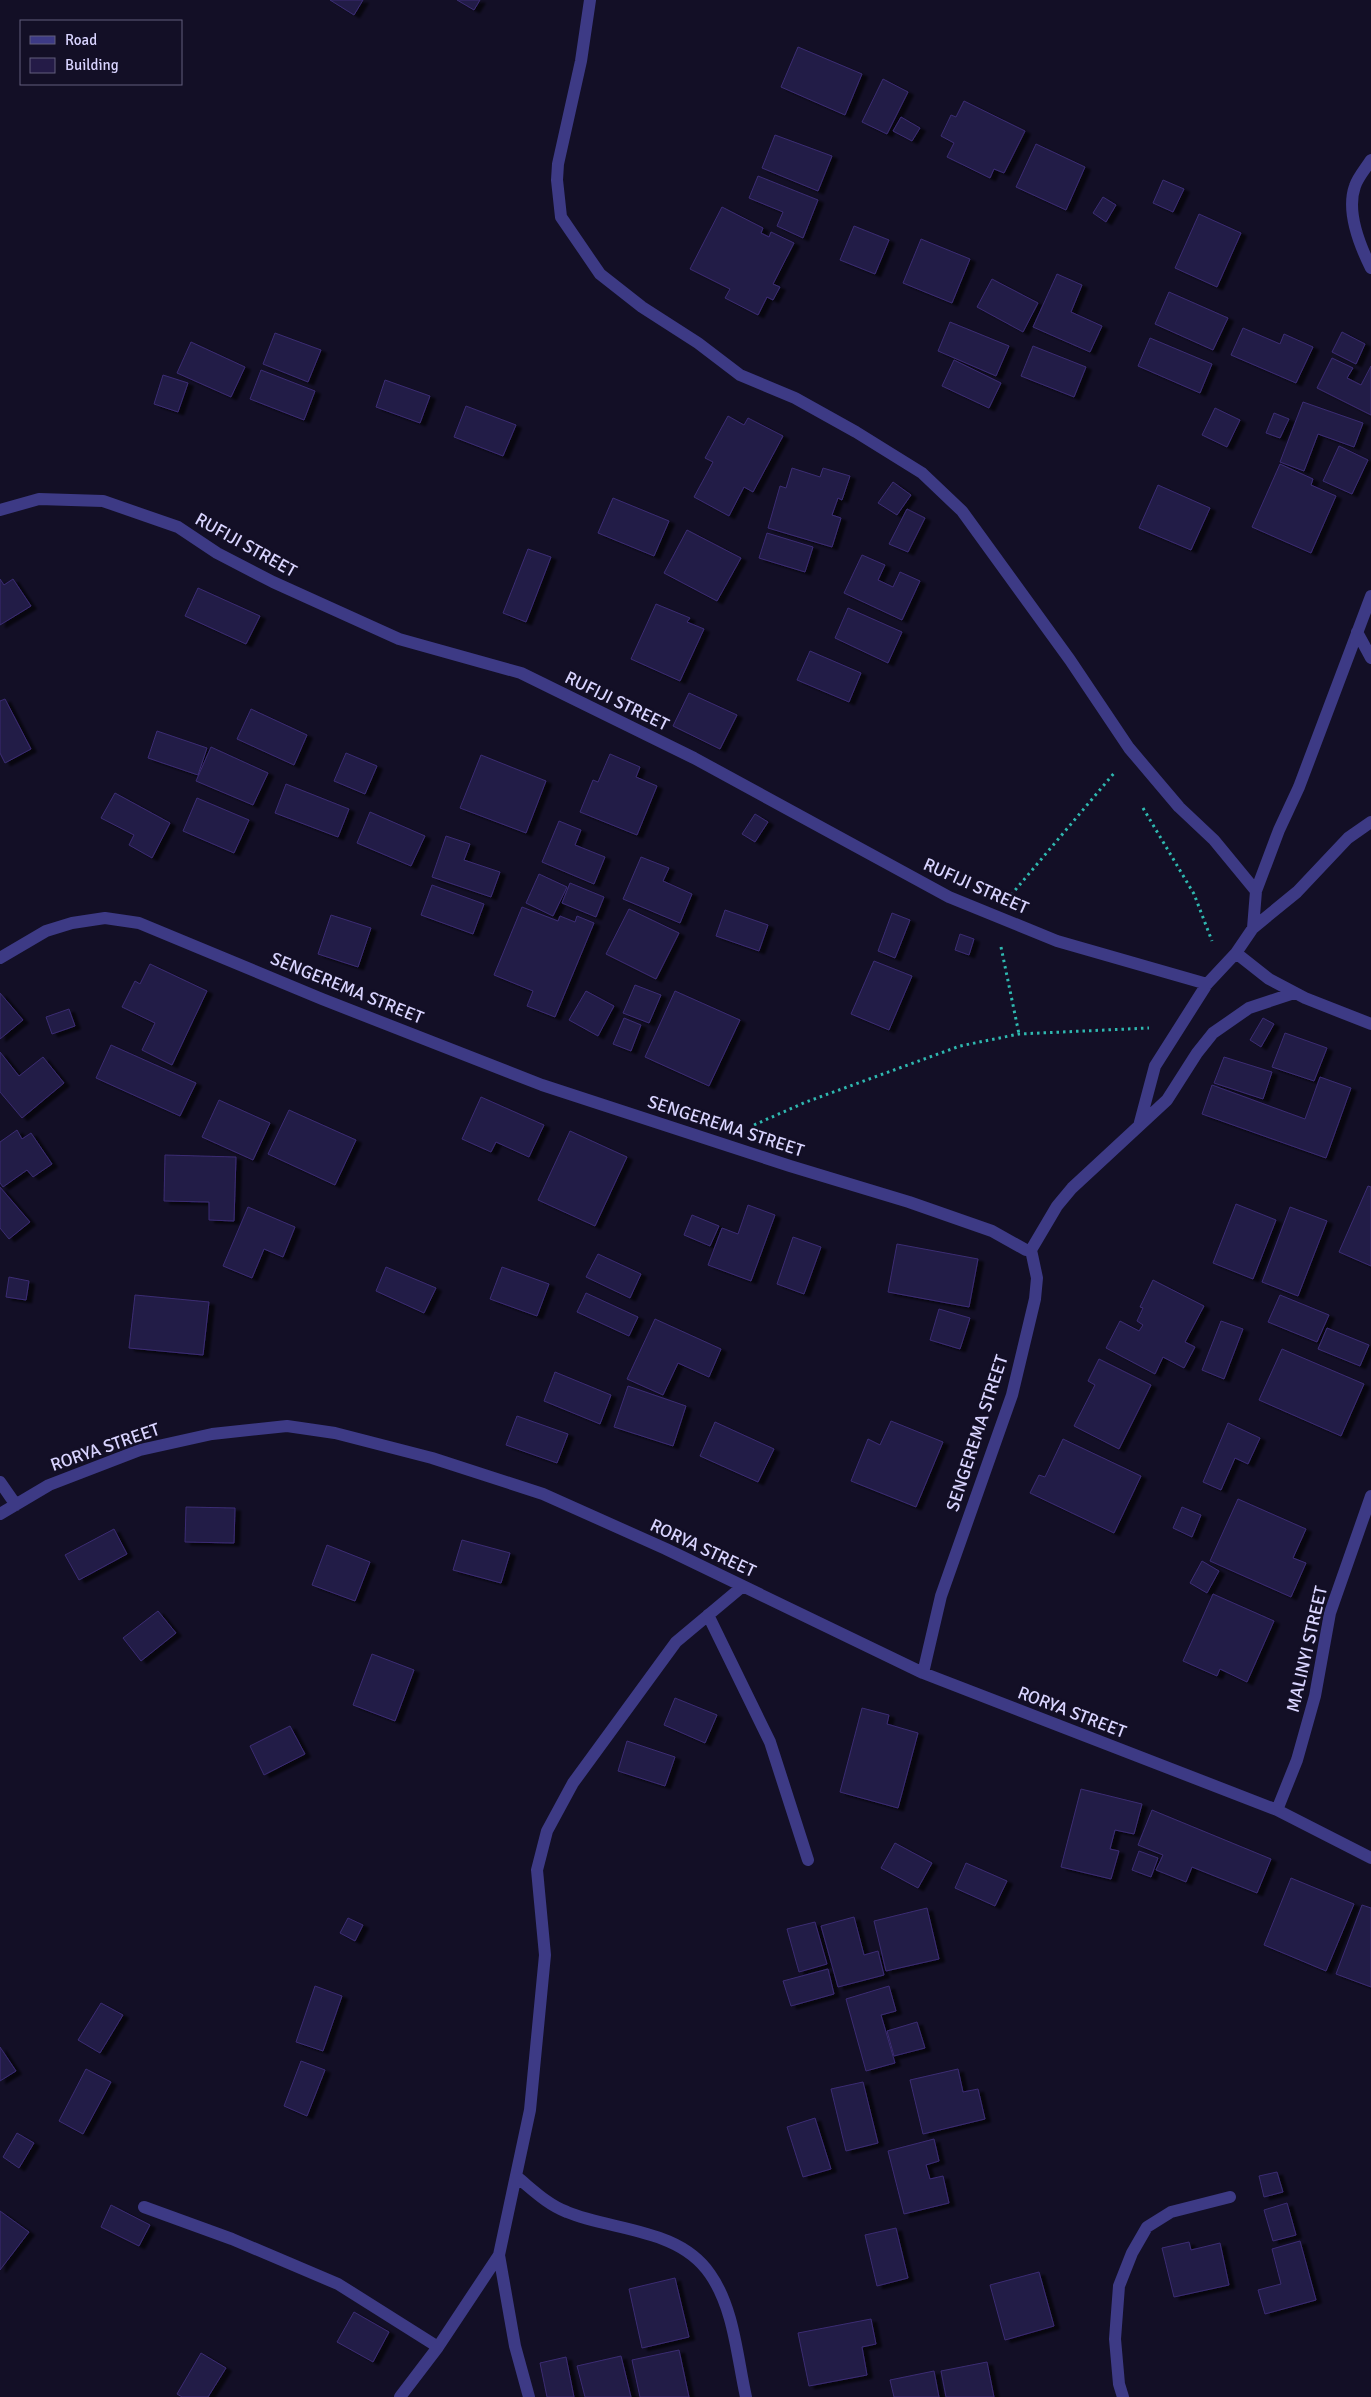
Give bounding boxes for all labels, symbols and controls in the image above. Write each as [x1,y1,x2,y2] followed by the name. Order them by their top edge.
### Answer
[20,20,182,85] legend
[65,31,97,49] text: Road
[65,56,119,74] text: Building
[191,508,301,582] street label: RUFIJI STREET
[561,666,673,736] street label: RUFIJI STREET
[920,853,1032,919] street label: RUFIJI STREET
[267,947,427,1029] street label: SENGEREMA STREET
[645,1090,807,1162] street label: SENGEREMA STREET
[941,1352,1013,1514] street label: SENGEREMA STREET
[47,1418,163,1476] street label: RORYA STREET
[647,1514,760,1582] street label: RORYA STREET
[1282,1584,1332,1714] street label: MALINYI STREET
[1015,1681,1129,1743] street label: RORYA STREET

